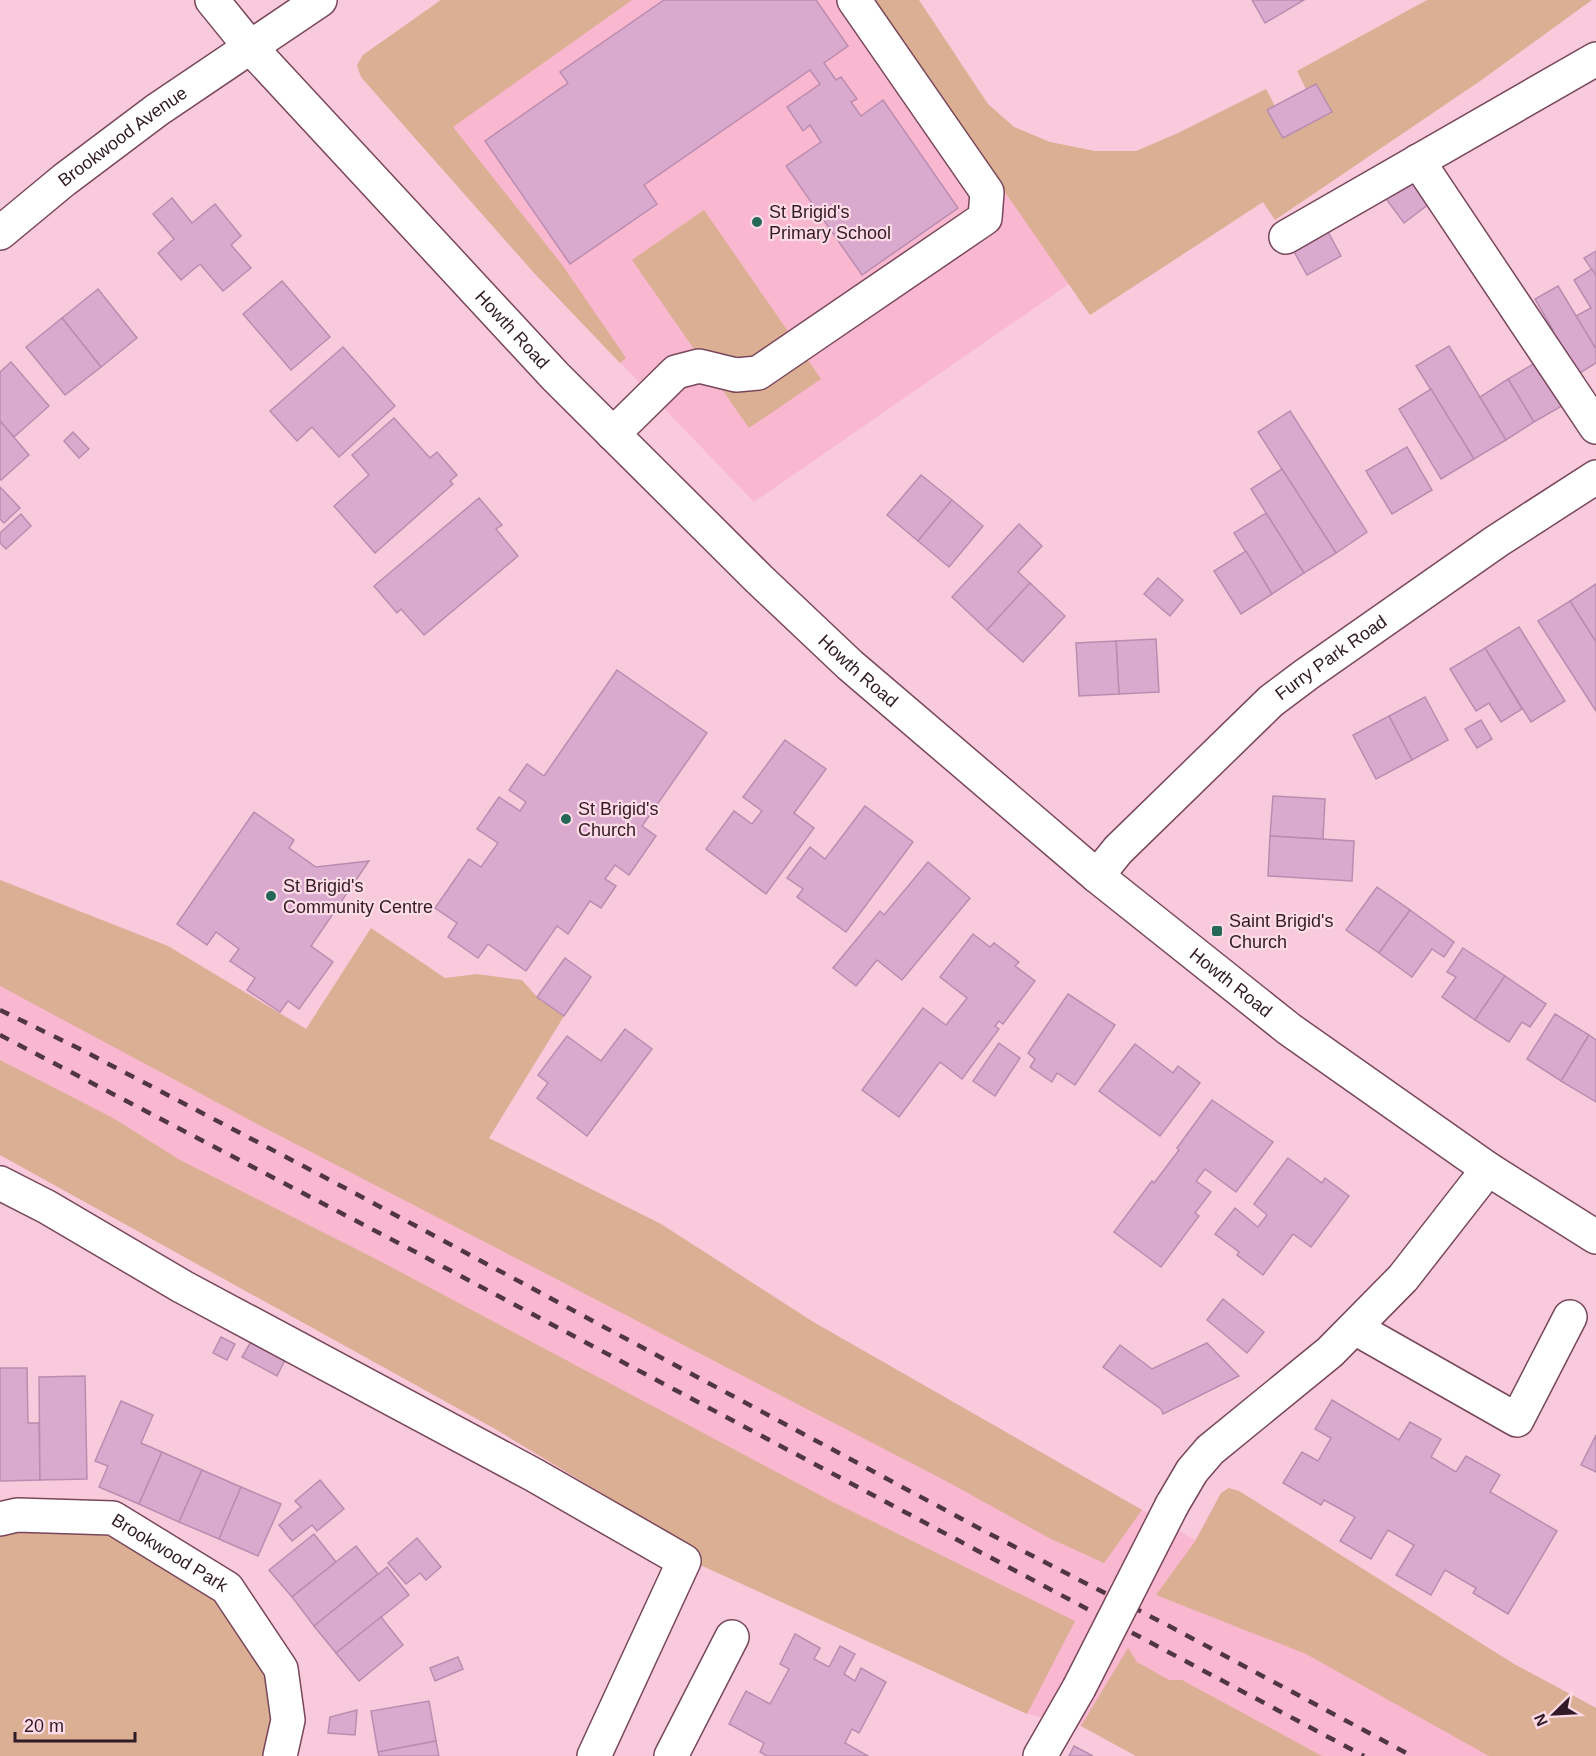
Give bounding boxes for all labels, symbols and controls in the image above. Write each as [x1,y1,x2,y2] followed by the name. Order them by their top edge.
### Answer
[54,83,191,191] street label: Brookwood Avenue
[769,202,891,243] place label: St Brigid's Primary School
[750,215,764,229] marker: St Brigid's Primary School
[471,287,553,373] street label: Howth Road
[1271,611,1391,704] street label: Furry Park Road
[814,631,902,711] street label: Howth Road
[578,799,658,840] place label: St Brigid's Church
[559,812,573,826] marker: St Brigid's Church
[283,876,433,917] place label: St Brigid's Community Centre
[264,889,278,903] marker: St Brigid's Community Centre
[1229,911,1333,952] place label: Saint Brigid's Church
[1210,924,1224,938] marker: Saint Brigid's Church
[1186,944,1276,1021] street label: Howth Road
[108,1510,232,1596] street label: Brookwood Park
[1524,1684,1584,1744] north arrow
[15,1705,135,1743] scale bar
[1531,1711,1551,1729] text: N
[24,1716,64,1736] text: 20 m

